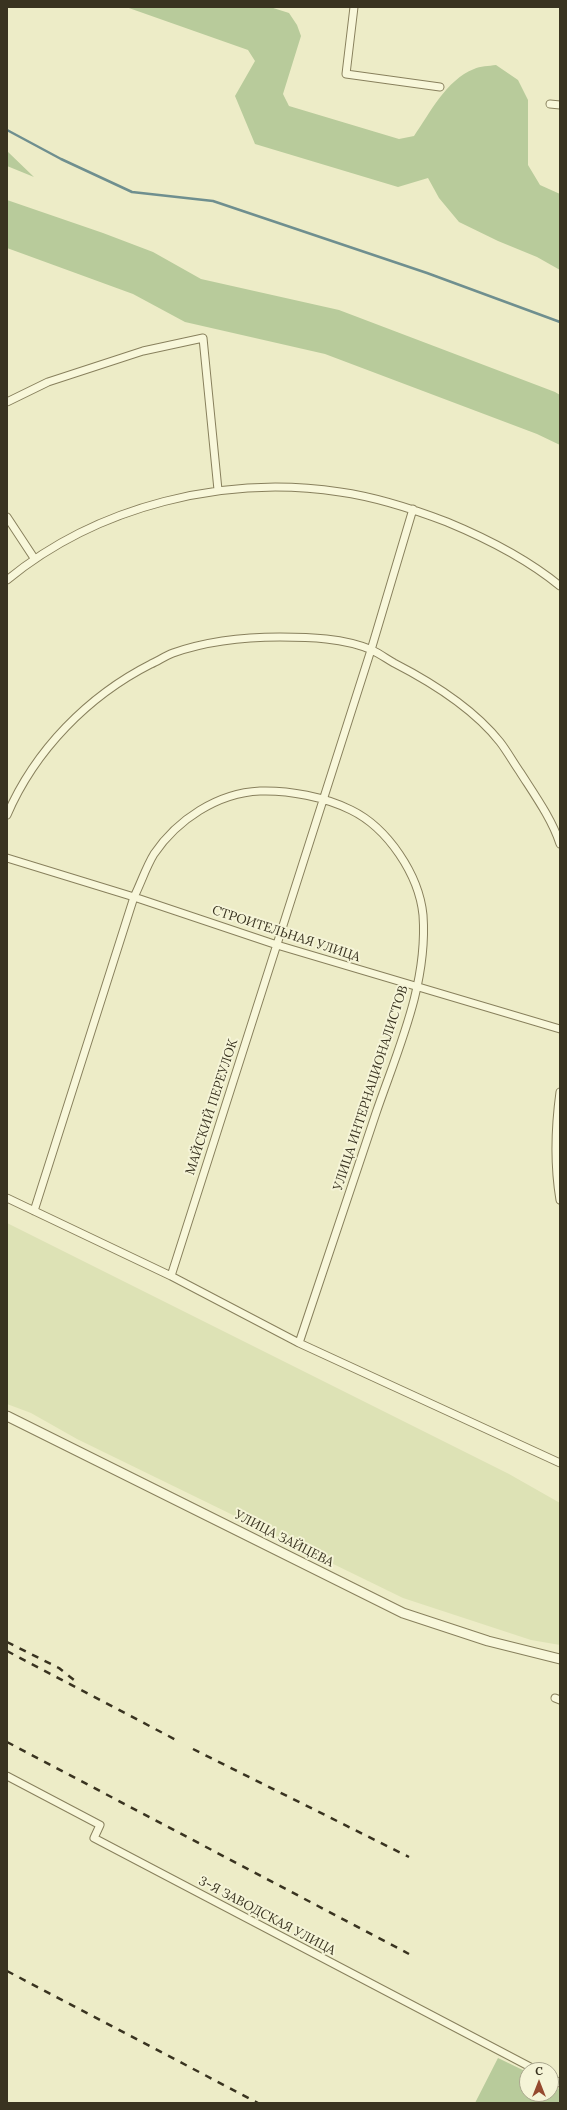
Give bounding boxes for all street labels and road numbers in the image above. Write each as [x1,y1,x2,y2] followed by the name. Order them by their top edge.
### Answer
[210,903,362,965] street label: СТРОИТЕЛЬНАЯ УЛИЦА
[330,983,412,1193] street label: УЛИЦА ИНТЕРНАЦИОНАЛИСТОВ
[183,1037,241,1177] street label: МАЙСКИЙ ПЕРЕУЛОК
[232,1507,336,1571] street label: УЛИЦА ЗАЙЦЕВА
[196,1873,338,1959] street label: 3-Я ЗАВОДСКАЯ УЛИЦА

